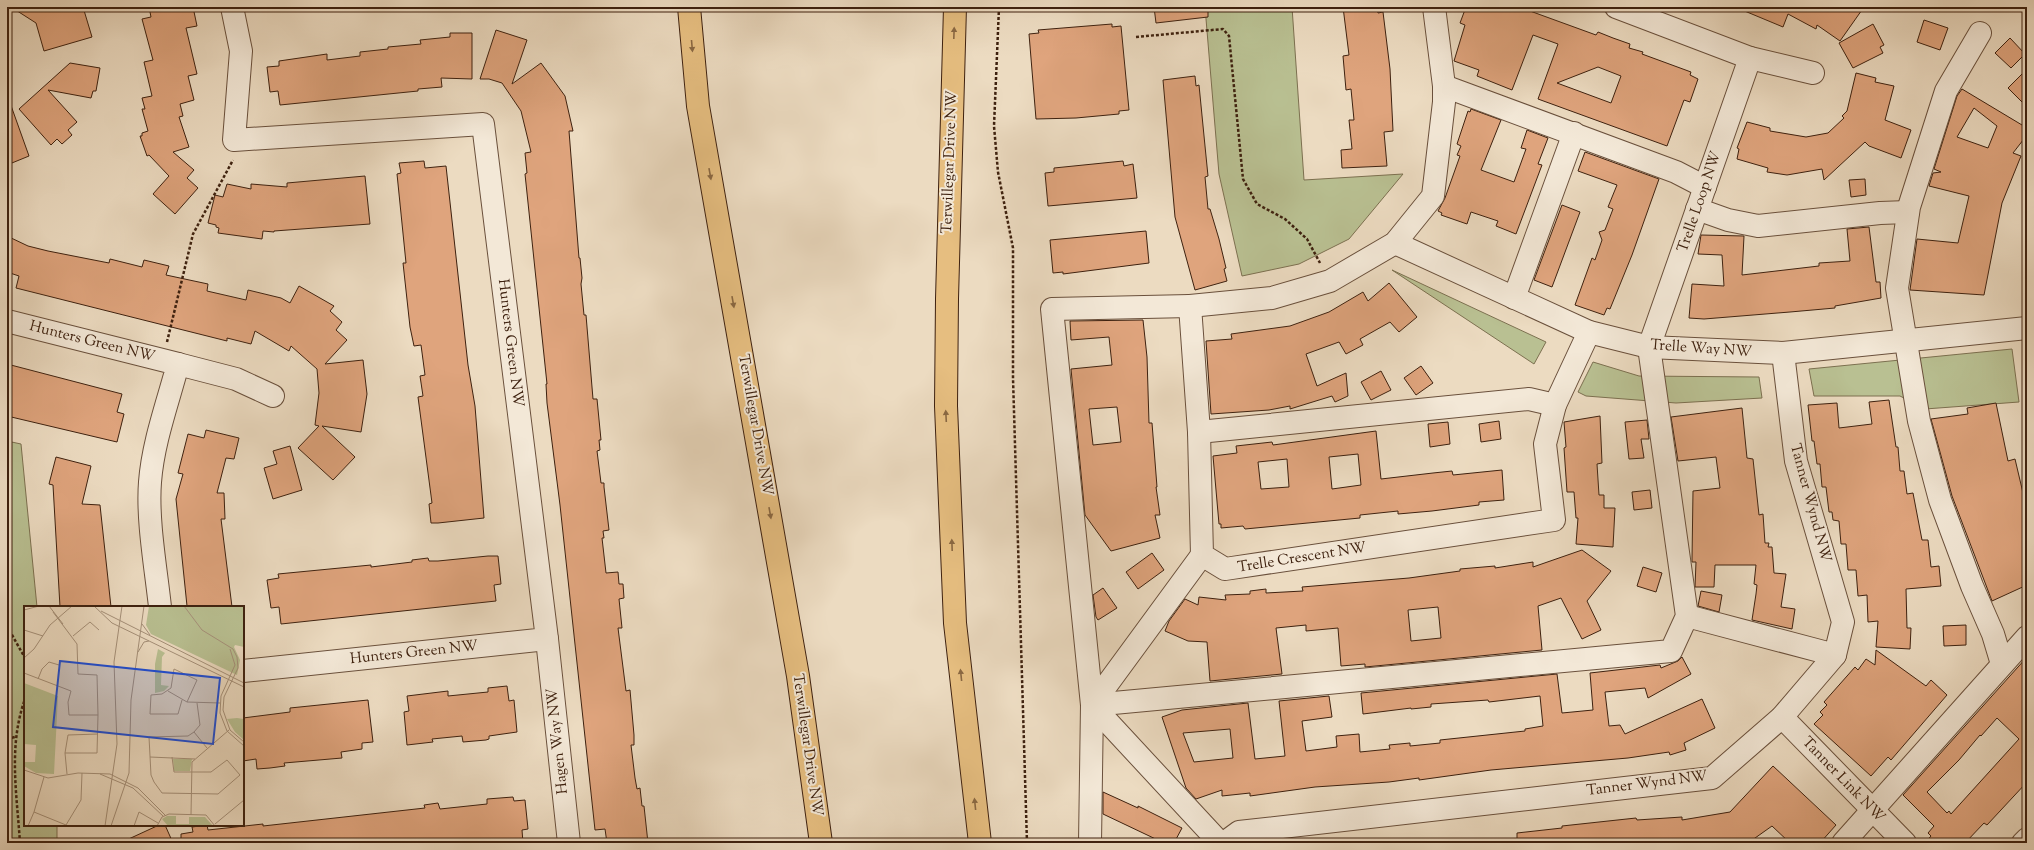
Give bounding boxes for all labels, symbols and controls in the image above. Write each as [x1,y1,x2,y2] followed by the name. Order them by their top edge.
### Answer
[951,26,957,39] one-way arrow
[689,40,696,52] one-way arrow
[937,90,963,234] street label: Terwillegar Drive NW
[1673,148,1727,255] street label: Trelle Loop NW
[708,168,714,181] one-way arrow
[492,278,528,408] street label: Hunters Green NW
[730,296,736,309] one-way arrow
[27,316,157,368] street label: Hunters Green NW
[1649,335,1753,363] street label: Trelle Way NW
[732,353,778,498] street label: Terwillegar Drive NW
[943,410,950,422] one-way arrow
[1784,441,1836,565] street label: Tanner Wynd NW
[767,507,773,519] one-way arrow
[1236,537,1368,579] street label: Trelle Crescent NW
[949,538,955,551] one-way arrow
[24,606,244,826] inset map
[349,636,479,670] street label: Hunters Green NW
[958,669,964,681] one-way arrow
[787,673,827,818] street label: Terwillegar Drive NW
[542,687,574,795] street label: Hagen Way NW
[1797,733,1890,828] street label: Tanner Link NW
[1585,766,1709,802] street label: Tanner Wynd NW
[972,798,979,810] one-way arrow

